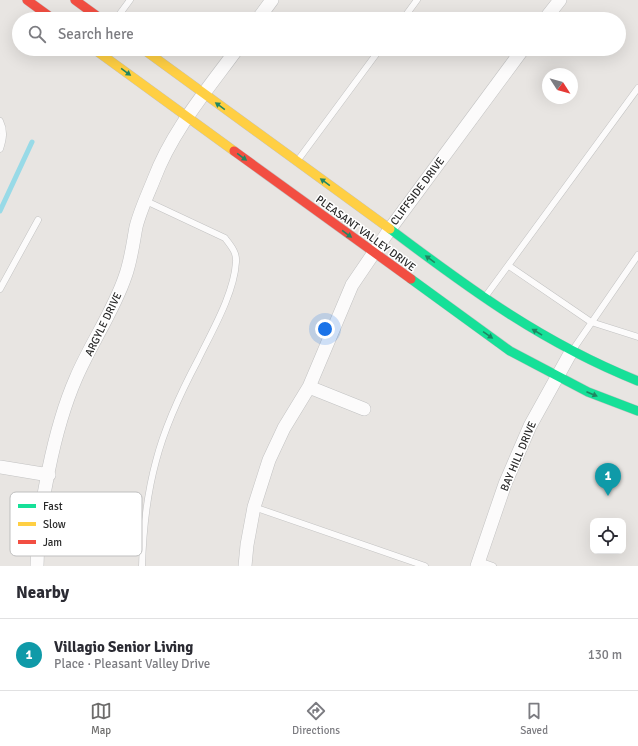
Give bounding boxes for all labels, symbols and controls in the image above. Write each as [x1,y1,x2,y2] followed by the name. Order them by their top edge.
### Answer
[12,12,626,56] search box
[26,23,48,45] icon: search
[58,25,134,43] text: Search here
[121,68,131,76] one-way arrow
[542,68,578,104] north arrow
[215,101,226,110] one-way arrow
[237,153,248,161] one-way arrow
[388,155,447,228] street label: CLIFFSIDE DRIVE
[320,178,331,186] one-way arrow
[313,193,418,274] street label: PLEASANT VALLEY DRIVE
[342,230,352,238] one-way arrow
[425,254,436,263] one-way arrow
[82,290,125,358] street label: ARGYLE DRIVE
[315,319,335,339] your location
[531,329,543,336] one-way arrow
[483,331,493,339] one-way arrow
[586,391,598,397] one-way arrow
[498,419,539,493] street label: BAY HILL DRIVE
[595,463,621,496] pin: 1
[10,492,142,556] legend
[43,500,63,513] text: Fast
[43,518,66,531] text: Slow
[590,518,626,554] map controls
[590,518,626,554] button: locate
[43,536,62,549] text: Jam
[16,582,69,603] text: Nearby
[54,638,193,656] text: Villagio Senior Living
[25,647,33,663] text: 1
[588,647,622,663] text: 130 m
[54,656,210,672] text: Place · Pleasant Valley Drive
[90,700,112,737] tab: Map
[292,700,340,737] tab: Directions
[520,700,548,737] tab: Saved

